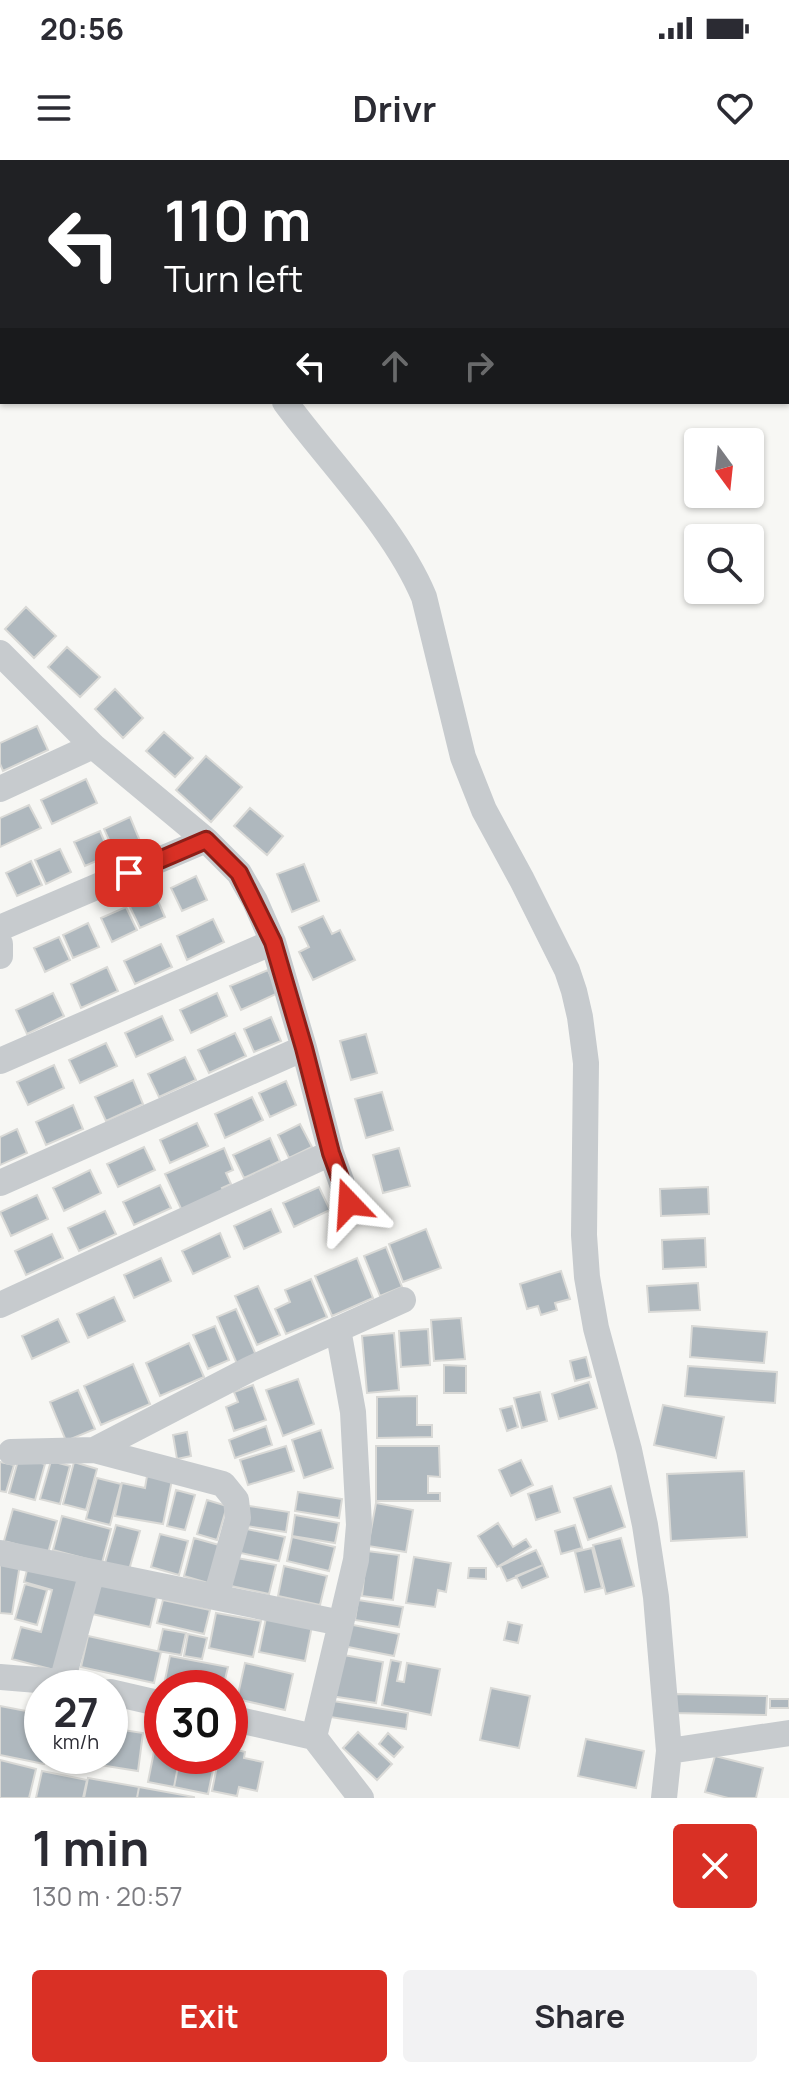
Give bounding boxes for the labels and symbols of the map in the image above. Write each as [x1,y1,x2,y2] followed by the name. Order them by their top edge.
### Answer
[684,428,764,508] north arrow
[95,839,163,907] pin
[307,1161,391,1245] position arrow
[144,1670,248,1774] speed limit sign: 30

